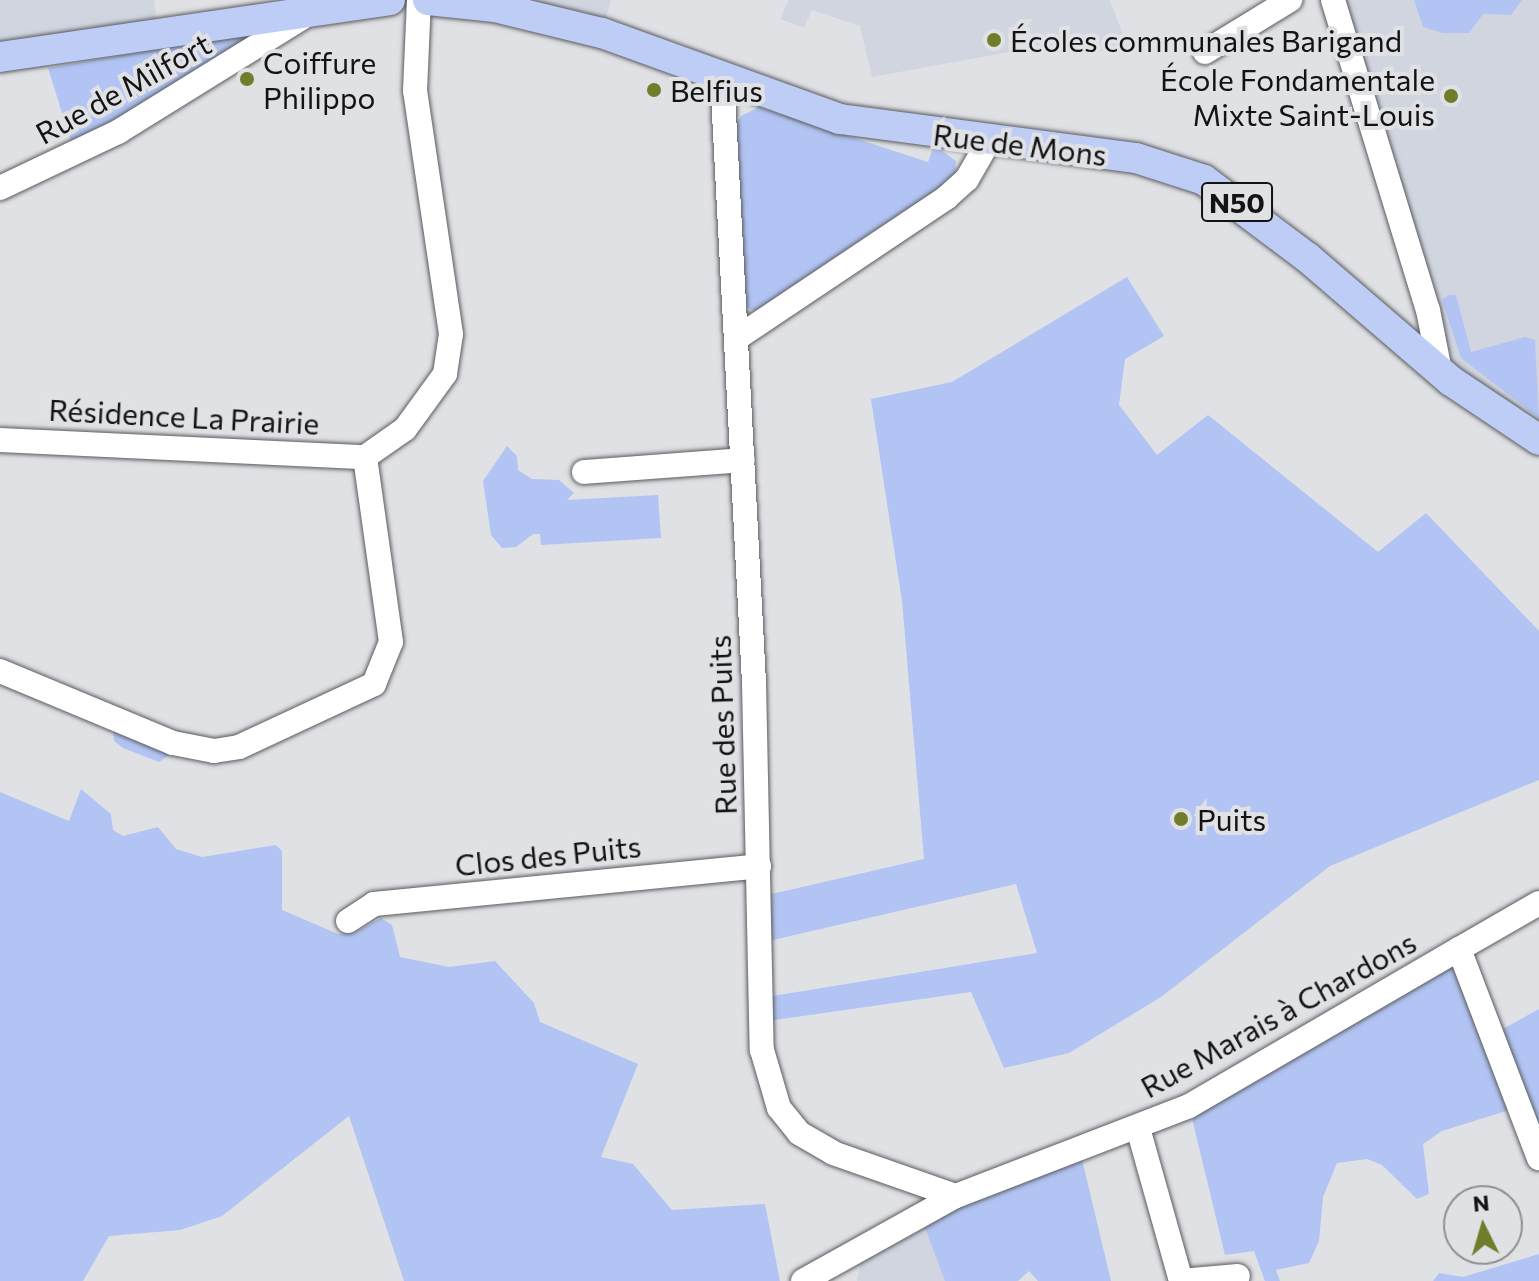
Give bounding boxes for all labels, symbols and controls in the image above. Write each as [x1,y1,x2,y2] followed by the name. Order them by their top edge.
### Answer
[1010,22,1402,58] place label: Écoles communales Barigand
[29,25,217,151] street label: Rue de Milfort
[985,31,1003,49] marker: Écoles communales Barigand
[263,44,376,114] place label: Coiffure Philippo
[1160,61,1435,132] place label: École Fondamentale Mixte Saint-Louis
[238,70,256,88] marker: Coiffure Philippo
[670,72,763,108] place label: Belfius
[645,81,663,99] marker: Belfius
[1442,87,1460,105] marker: École Fondamentale Mixte Saint-Louis
[931,115,1109,173] street label: Rue de Mons
[1201,178,1273,226] road number: N50
[48,391,320,441] street label: Résidence La Prairie
[701,634,743,816] street label: Rue des Puits
[1197,801,1266,837] place label: Puits
[1172,810,1190,828] marker: Puits
[453,827,643,883] street label: Clos des Puits
[1134,923,1422,1105] street label: Rue Marais à Chardons
[1443,1185,1523,1265] north arrow
[1472,1188,1490,1217] text: N

